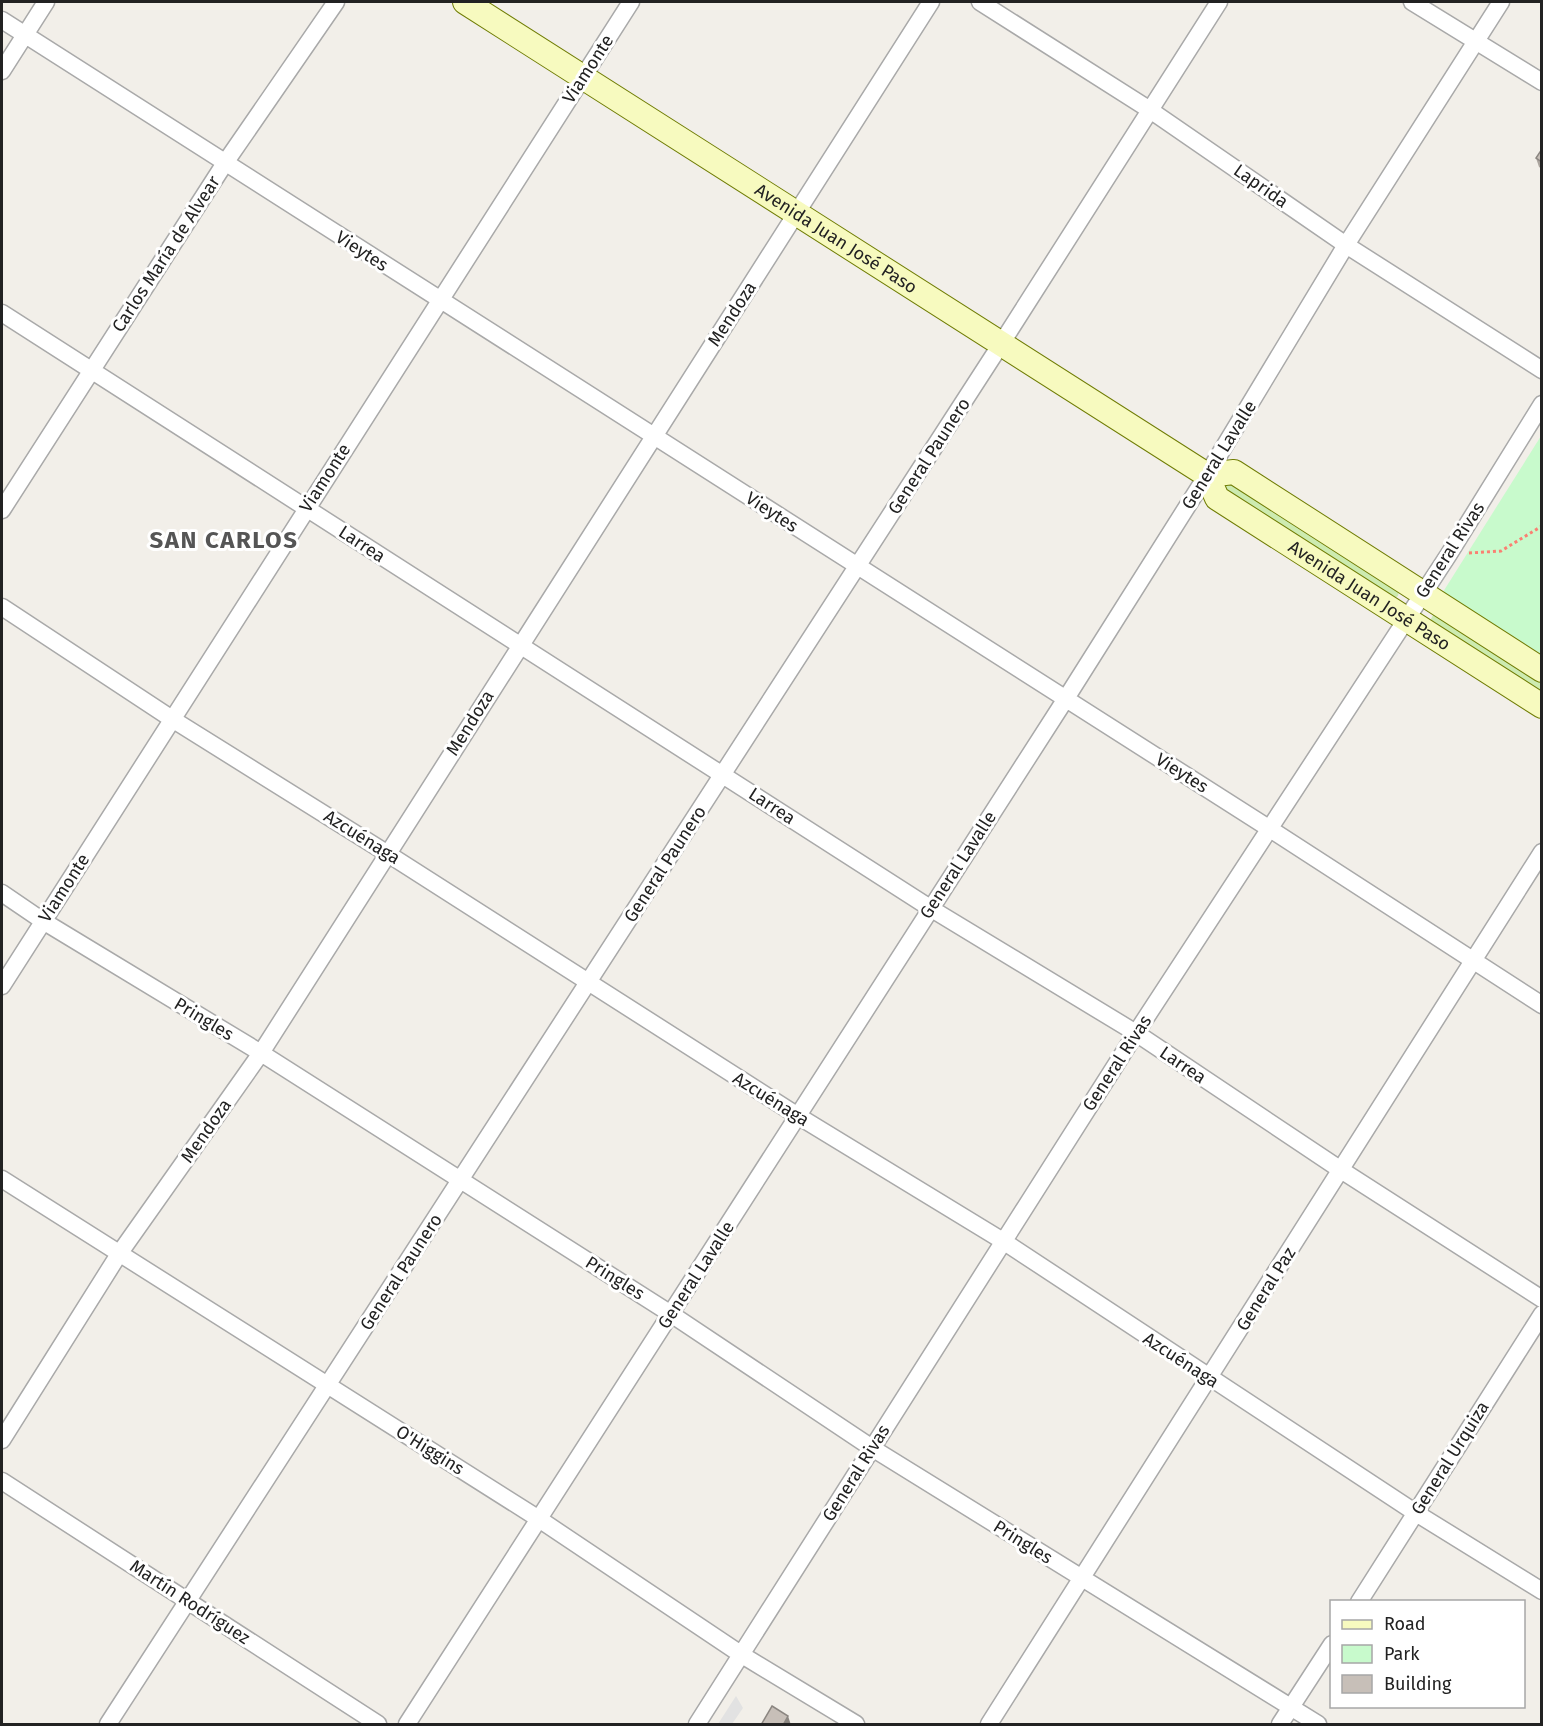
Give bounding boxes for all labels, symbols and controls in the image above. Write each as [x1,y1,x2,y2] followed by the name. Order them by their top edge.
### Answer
[558,31,618,107] street label: Viamonte
[1229,159,1293,213] street label: Laprida
[107,172,225,336] street label: Carlos María de Alvear
[751,179,921,298] street label: Avenida Juan José Paso
[332,226,392,276] street label: Vieytes
[703,277,761,351] street label: Mendoza
[883,394,975,518] street label: General Paunero
[1177,396,1261,514] street label: General Lavalle
[295,440,355,516] street label: Viamonte
[742,487,802,537] street label: Vieytes
[1411,498,1489,602] street label: General Rivas
[334,521,390,567] street label: Larrea
[150,526,298,554] district label: SAN CARLOS
[1284,536,1455,656] street label: Avenida Juan José Paso
[441,686,499,760] street label: Mendoza
[1152,748,1212,798] street label: Vieytes
[744,783,800,829] street label: Larrea
[619,802,711,926] street label: General Paunero
[320,805,404,869] street label: Azcuénaga
[915,807,1001,923] street label: General Lavalle
[34,850,94,926] street label: Viamonte
[170,993,238,1045] street label: Pringles
[1078,1011,1156,1115] street label: General Rivas
[1156,1042,1210,1088] street label: Larrea
[729,1067,813,1131] street label: Azcuénaga
[176,1095,236,1167] street label: Mendoza
[355,1210,447,1334] street label: General Paunero
[653,1217,739,1333] street label: General Lavalle
[1232,1243,1300,1335] street label: General Paz
[581,1251,649,1305] street label: Pringles
[1139,1327,1223,1393] street label: Azcuénaga
[1406,1397,1494,1519] street label: General Urquiza
[392,1420,468,1480] street label: O'Higgins
[818,1421,894,1525] street label: General Rivas
[989,1515,1057,1569] street label: Pringles
[126,1555,254,1649] street label: Martín Rodríguez
[1330,1600,1525,1708] legend
[1384,1613,1426,1635] text: Road
[1384,1643,1420,1665] text: Park
[1384,1673,1452,1695] text: Building

